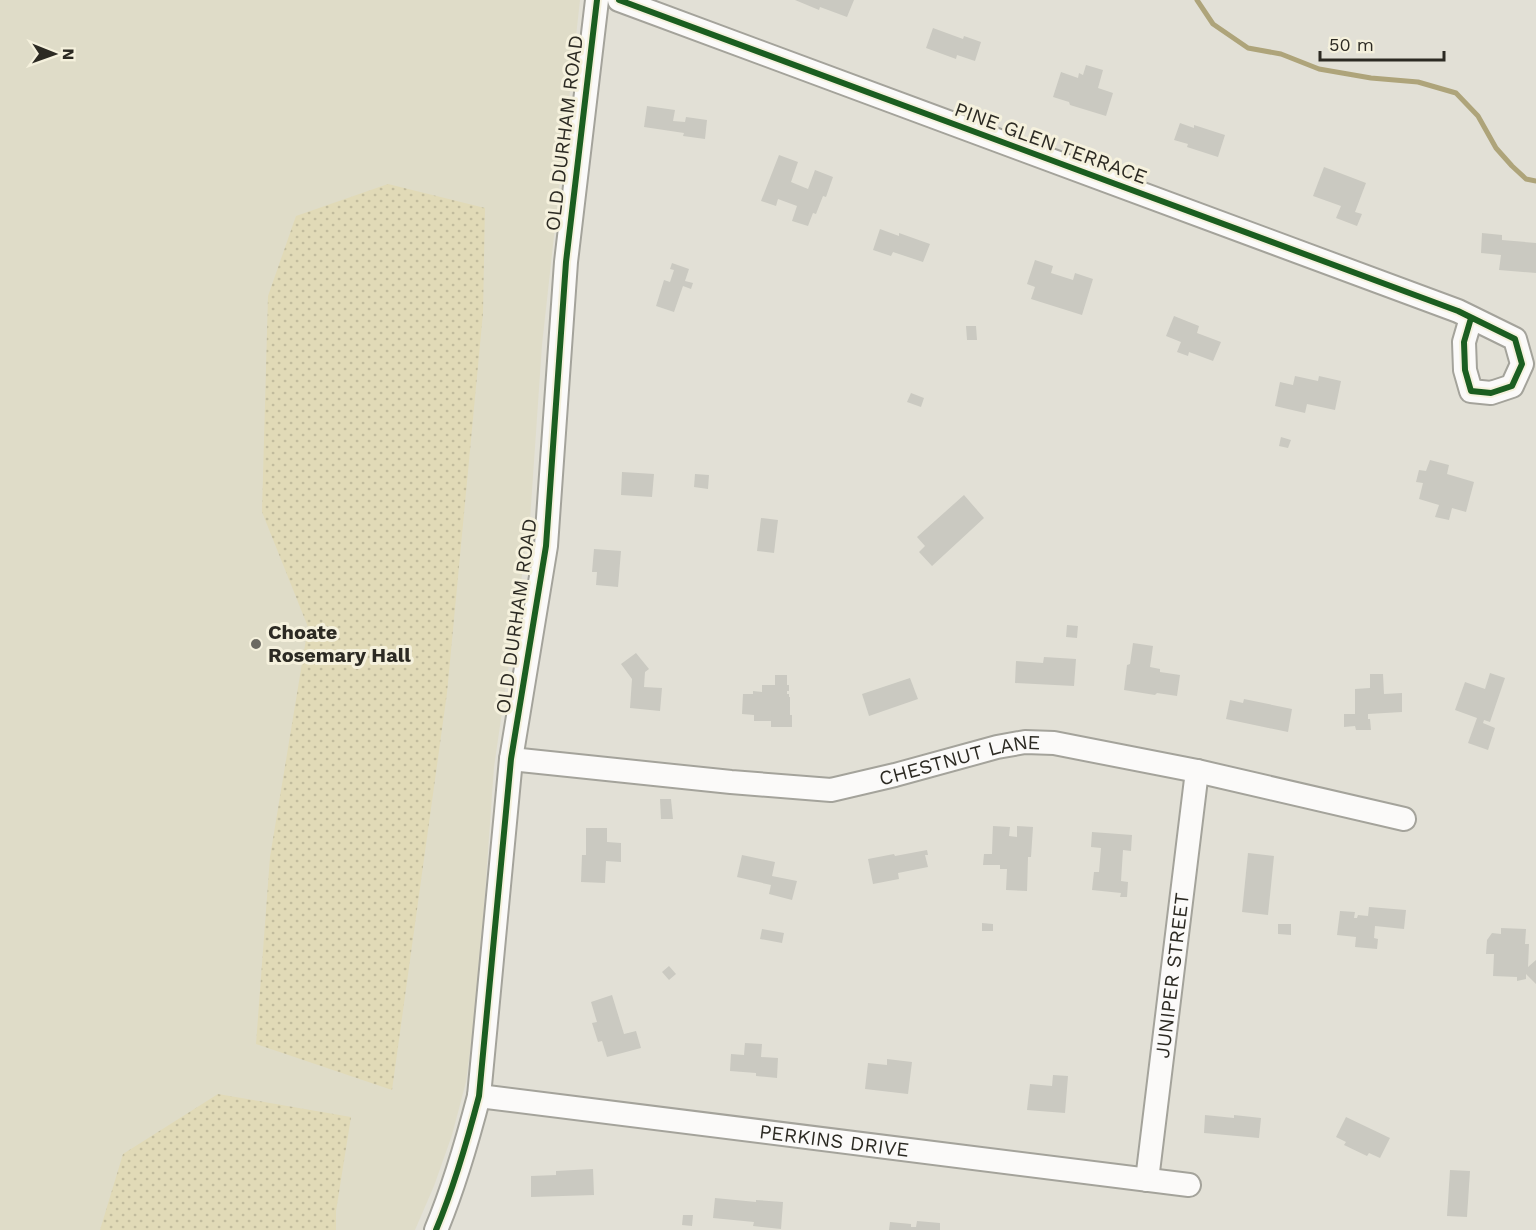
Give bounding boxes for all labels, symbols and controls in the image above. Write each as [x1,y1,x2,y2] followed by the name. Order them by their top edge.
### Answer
[24,24,84,84] north arrow
[1320,24,1444,62] scale bar
[540,34,588,232] street label: OLD DURHAM ROAD
[1329,34,1374,55] text: 50 m
[59,48,78,60] text: N
[951,97,1151,189] street label: PINE GLEN TERRACE
[490,517,542,715] street label: OLD DURHAM ROAD
[268,620,411,667] place label: Choate Rosemary Hall
[249,637,263,651] marker: Choate Rosemary Hall
[877,730,1041,790] street label: CHESTNUT LANE
[1150,891,1194,1060] street label: JUNIPER STREET
[758,1119,911,1162] street label: PERKINS DRIVE

